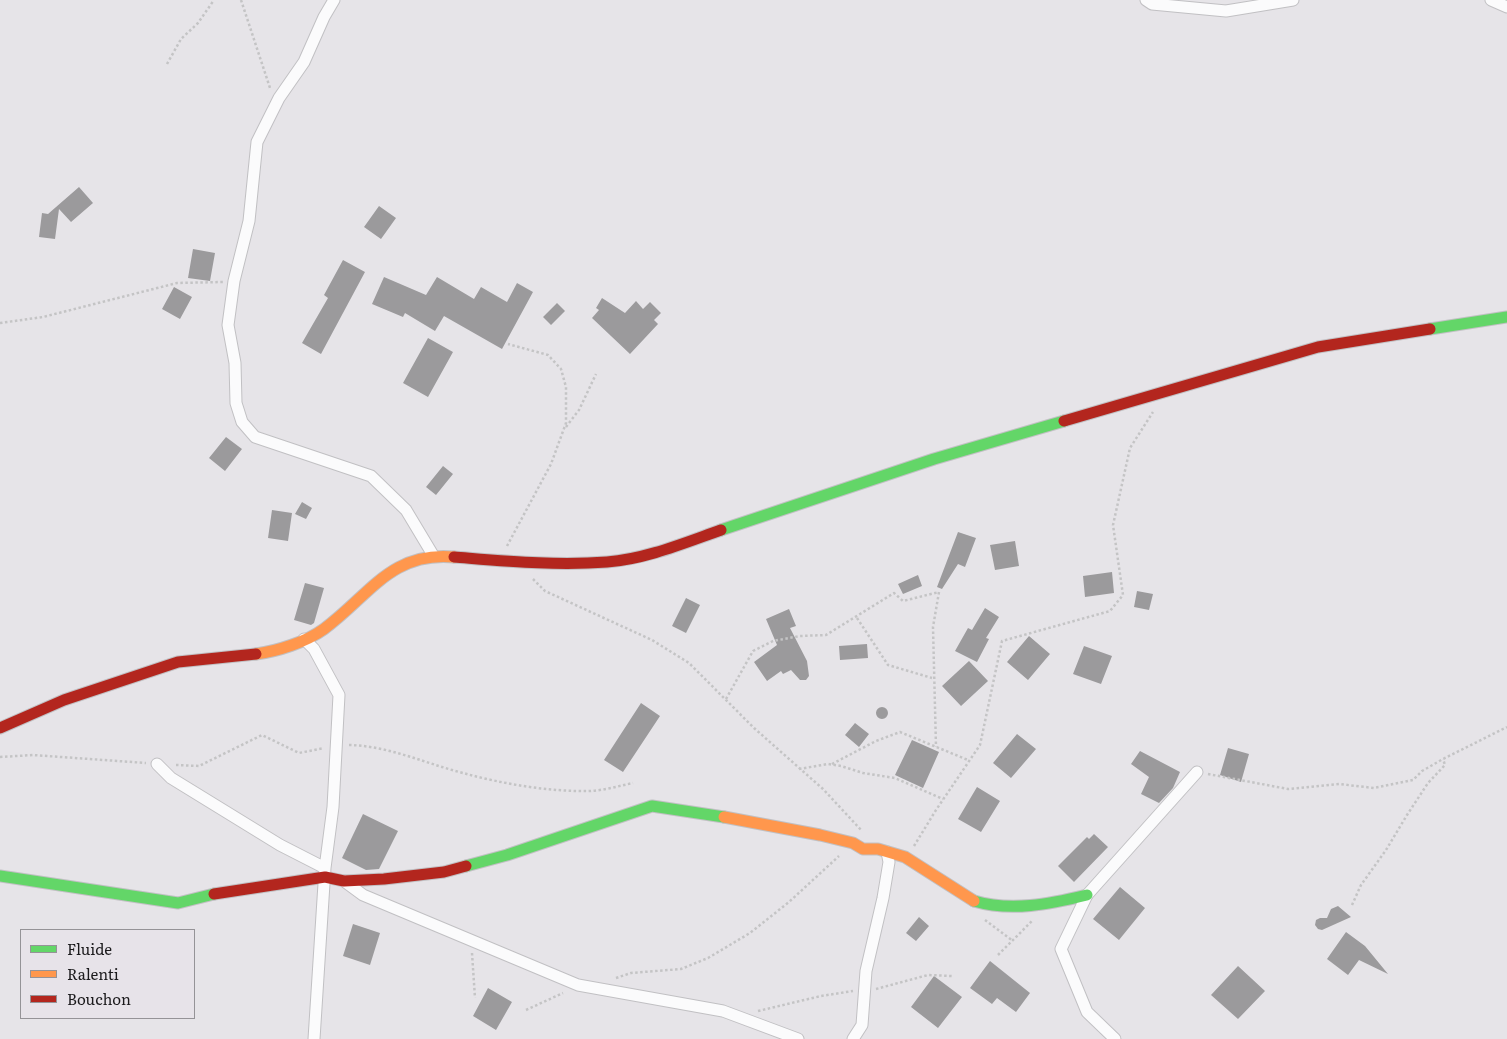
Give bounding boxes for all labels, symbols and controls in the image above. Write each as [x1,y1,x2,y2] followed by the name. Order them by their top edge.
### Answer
[20,929,195,1019] legend
[67,937,112,960] text: Fluide
[67,962,119,985] text: Ralenti
[67,987,131,1010] text: Bouchon

